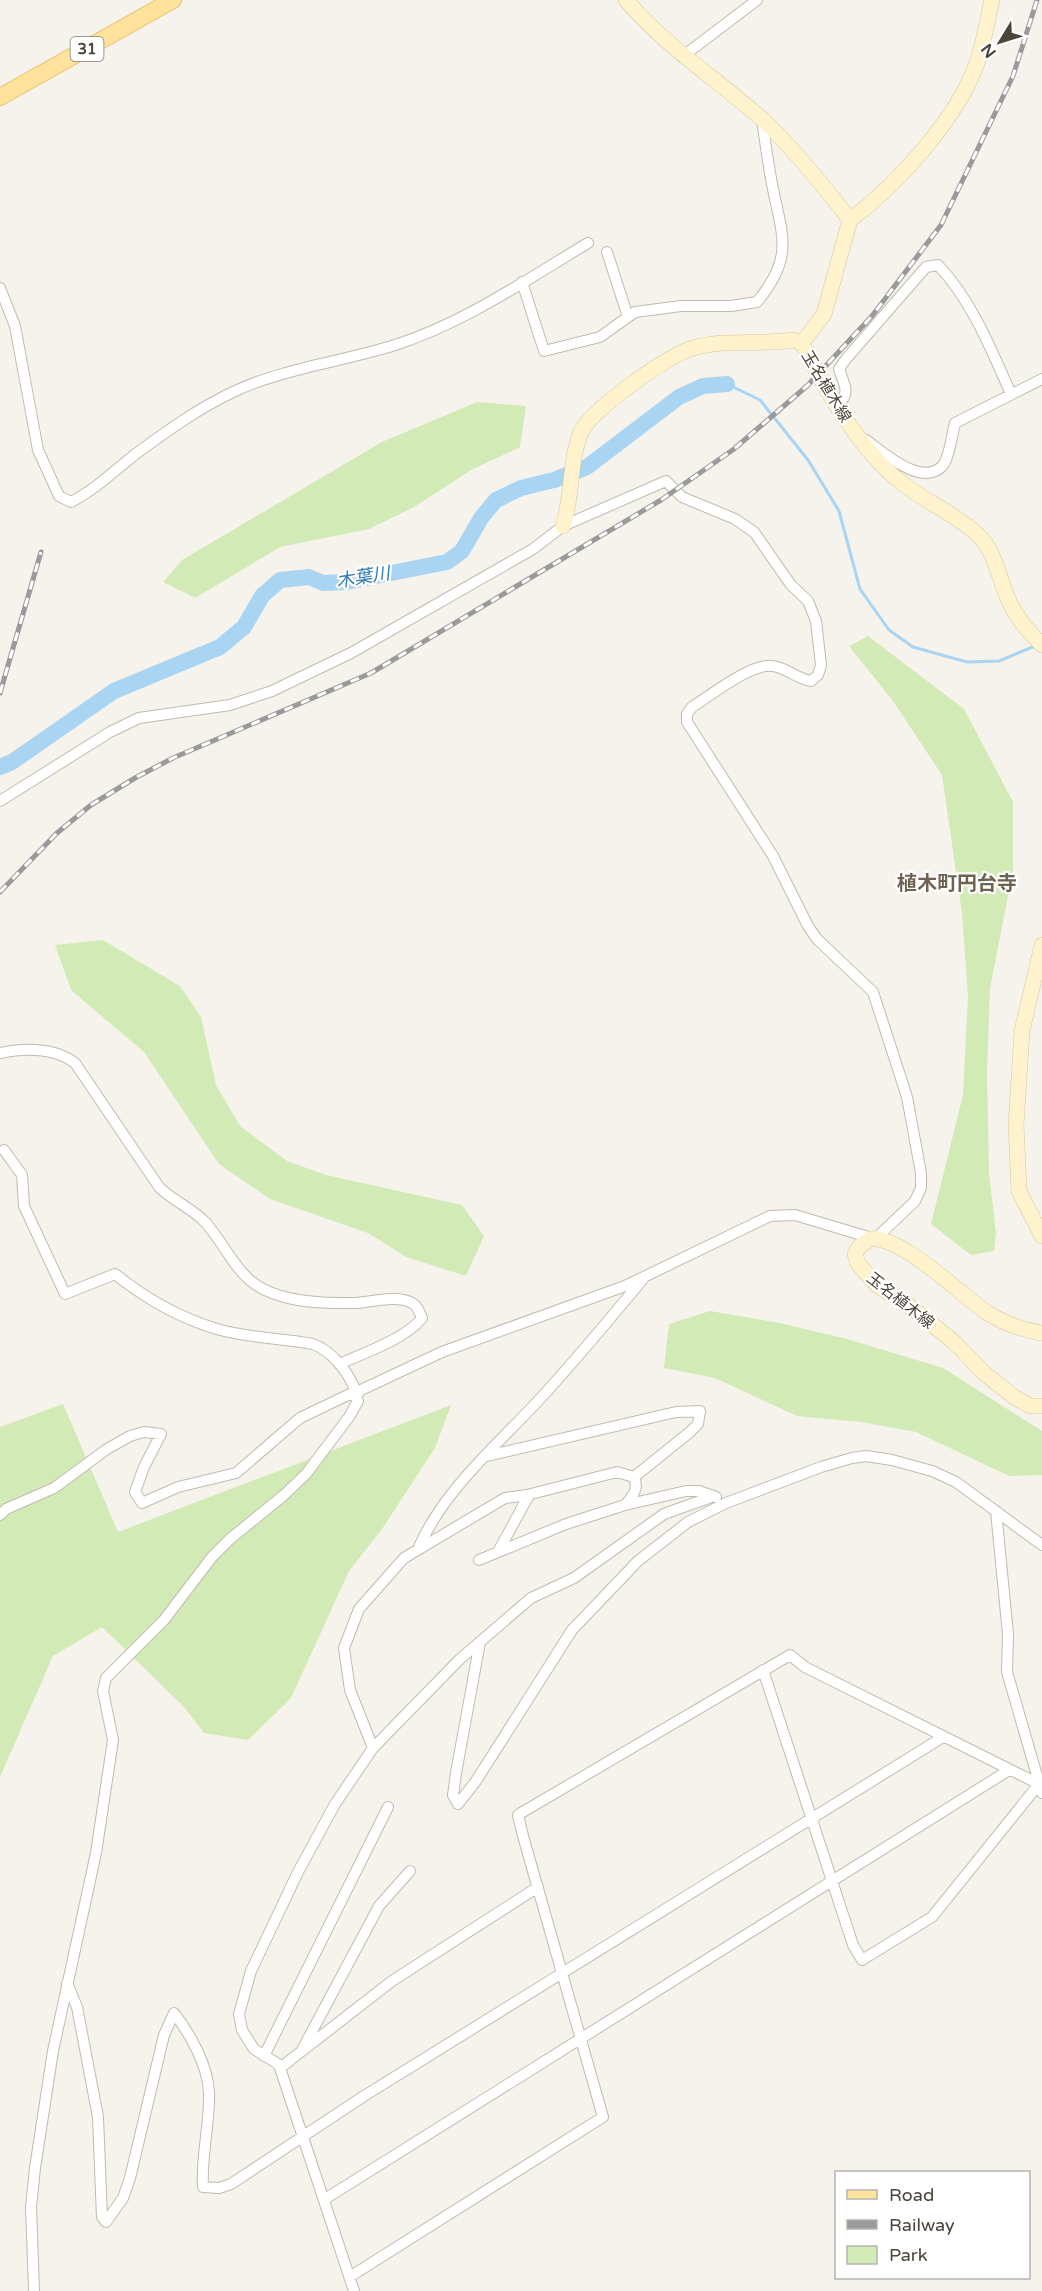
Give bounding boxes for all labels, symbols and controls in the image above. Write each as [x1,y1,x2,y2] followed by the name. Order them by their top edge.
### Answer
[970,12,1030,72] north arrow
[70,37,104,61] road number: 31
[977,39,1001,62] text: N
[797,347,855,426] street label: 玉名植木線
[335,562,393,592] water label: 木葉川
[897,872,1017,896] district label: 植木町円台寺
[863,1268,938,1333] street label: 玉名植木線
[835,2171,1030,2279] legend
[889,2184,934,2206] text: Road
[889,2214,955,2236] text: Railway
[889,2244,928,2266] text: Park

